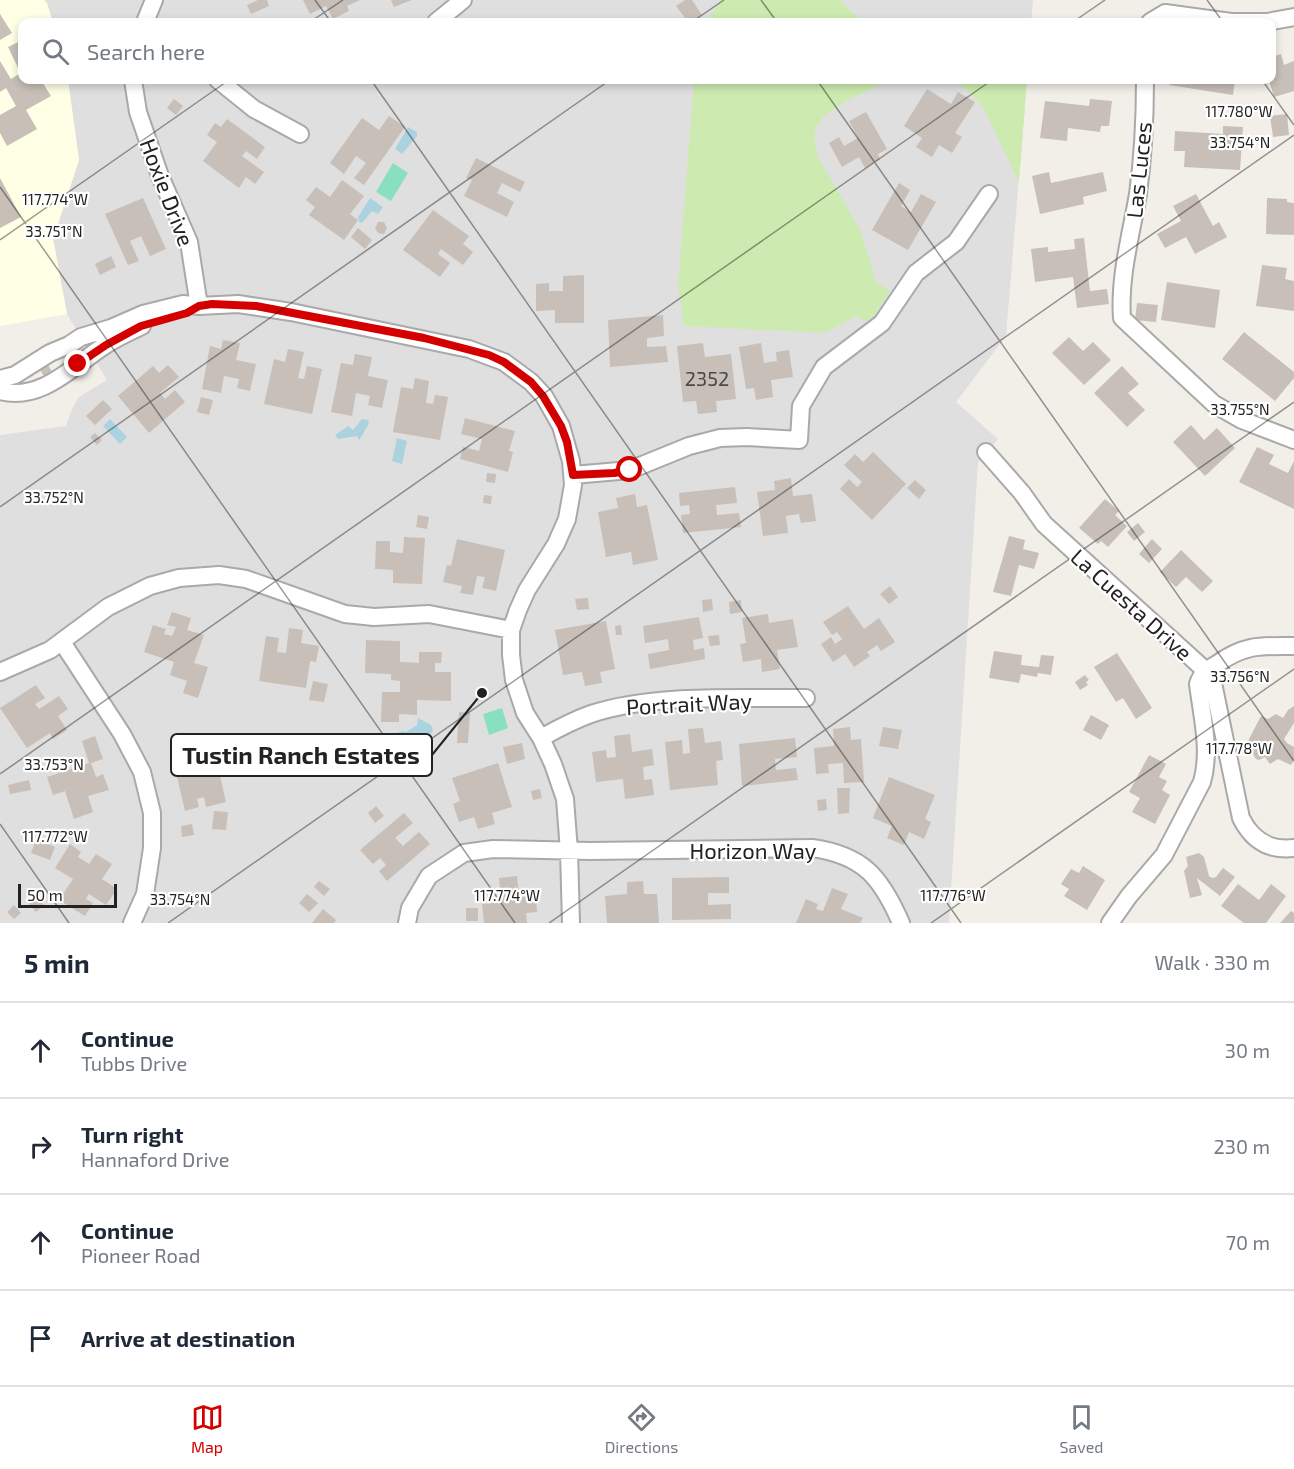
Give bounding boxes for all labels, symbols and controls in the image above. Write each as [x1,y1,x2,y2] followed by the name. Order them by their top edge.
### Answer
[18,18,1276,84] search box
[39,35,72,68] icon: search
[87,38,205,64] text: Search here
[1205,102,1273,120] text: 117.780°W
[1120,120,1156,220] street label: Las Luces
[1210,133,1270,151] text: 33.754°N
[136,135,200,249] street label: Hoxie Drive
[22,190,88,208] text: 117.774°W
[25,222,83,240] text: 33.751°N
[64,350,90,376] route end
[685,366,729,390] house number: 2352
[1210,400,1270,418] text: 33.755°N
[616,456,642,482] route start
[24,488,84,506] text: 33.752°N
[1066,543,1198,665] street label: La Cuesta Drive
[1210,667,1270,685] text: 33.756°N
[625,687,753,719] street label: Portrait Way
[171,734,432,776] callout: Tustin Ranch Estates
[1206,739,1272,757] text: 117.778°W
[182,740,420,769] text: Tustin Ranch Estates
[24,755,84,773] text: 33.753°N
[22,827,88,845] text: 117.772°W
[690,837,817,863] street label: Horizon Way
[18,881,117,908] scale bar
[27,885,63,904] text: 50 m
[474,886,540,904] text: 117.774°W
[920,886,986,904] text: 117.776°W
[150,890,210,908] text: 33.754°N
[24,947,90,978] text: 5 min
[1154,950,1270,974] text: Walk · 330 m
[81,1025,174,1051] text: Continue
[24,1034,57,1067] icon: ahead
[1225,1038,1270,1062] text: 30 m
[81,1051,187,1075] text: Tubbs Drive
[81,1121,183,1147] text: Turn right
[24,1130,57,1163] icon: right
[1214,1134,1270,1158] text: 230 m
[81,1147,230,1171] text: Hannaford Drive
[81,1217,174,1243] text: Continue
[24,1226,57,1259] icon: ahead
[1226,1230,1270,1254] text: 70 m
[81,1243,200,1267] text: Pioneer Road
[24,1322,57,1355] icon: arrive
[81,1325,295,1351] text: Arrive at destination
[191,1401,224,1456] tab: Map
[605,1401,678,1456] tab: Directions
[1060,1401,1103,1456] tab: Saved

